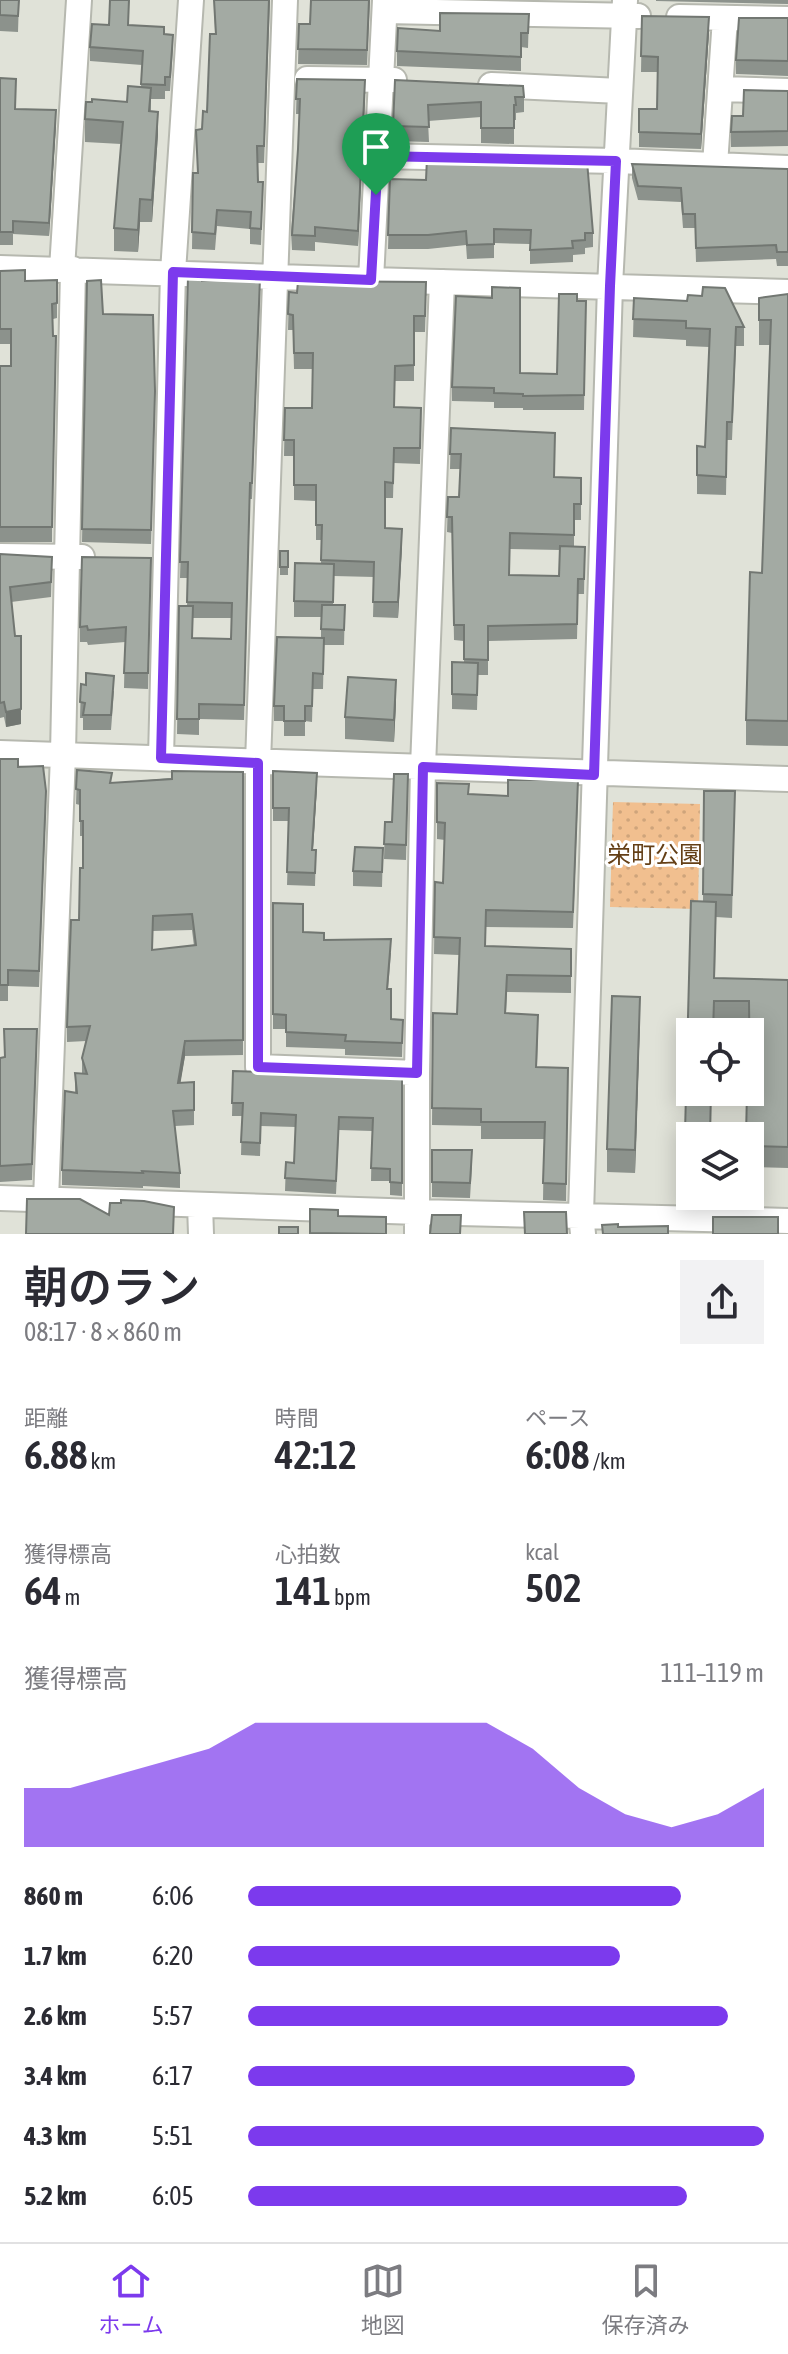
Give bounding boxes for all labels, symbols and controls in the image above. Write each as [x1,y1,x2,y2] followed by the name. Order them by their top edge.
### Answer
[342,113,410,195] pin
[354,125,398,169] icon: arrive
[607,841,703,868] park label: 栄町公園
[676,1018,764,1210] map controls
[676,1018,764,1106] button: locate
[676,1122,764,1210] button: layers
[680,1260,764,1344] button: share
[24,1262,200,1312] text: 朝のラン
[24,1317,182,1347] text: 08:17 · 8 × 860 m
[24,1405,68,1431] text: 距離
[275,1405,319,1431] text: 時間
[525,1405,590,1431] text: ペース
[24,1432,88,1477] text: 6.88
[275,1432,357,1477] text: 42:12
[525,1432,590,1477] text: 6:08
[88,1448,116,1474] text: km
[590,1448,626,1474] text: /km
[525,1539,559,1565] text: kcal
[24,1541,112,1567] text: 獲得標高
[275,1541,341,1567] text: 心拍数
[525,1565,582,1610] text: 502
[24,1568,62,1613] text: 64
[275,1568,331,1613] text: 141
[62,1584,80,1610] text: m
[331,1584,371,1610] text: bpm
[661,1658,764,1688] text: 111–119 m
[24,1664,128,1694] text: 獲得標高
[24,1881,83,1911] text: 860 m
[152,1881,194,1911] text: 6:06
[24,1941,87,1971] text: 1.7 km
[152,1941,193,1971] text: 6:20
[24,2001,87,2031] text: 2.6 km
[152,2001,193,2031] text: 5:57
[24,2061,87,2091] text: 3.4 km
[152,2061,193,2091] text: 6:17
[24,2121,87,2151] text: 4.3 km
[152,2121,193,2151] text: 5:51
[24,2181,87,2211] text: 5.2 km
[152,2181,194,2211] text: 6:05
[98,2259,164,2339] tab: ホーム
[361,2259,405,2339] tab: 地図
[602,2259,690,2339] tab: 保存済み

